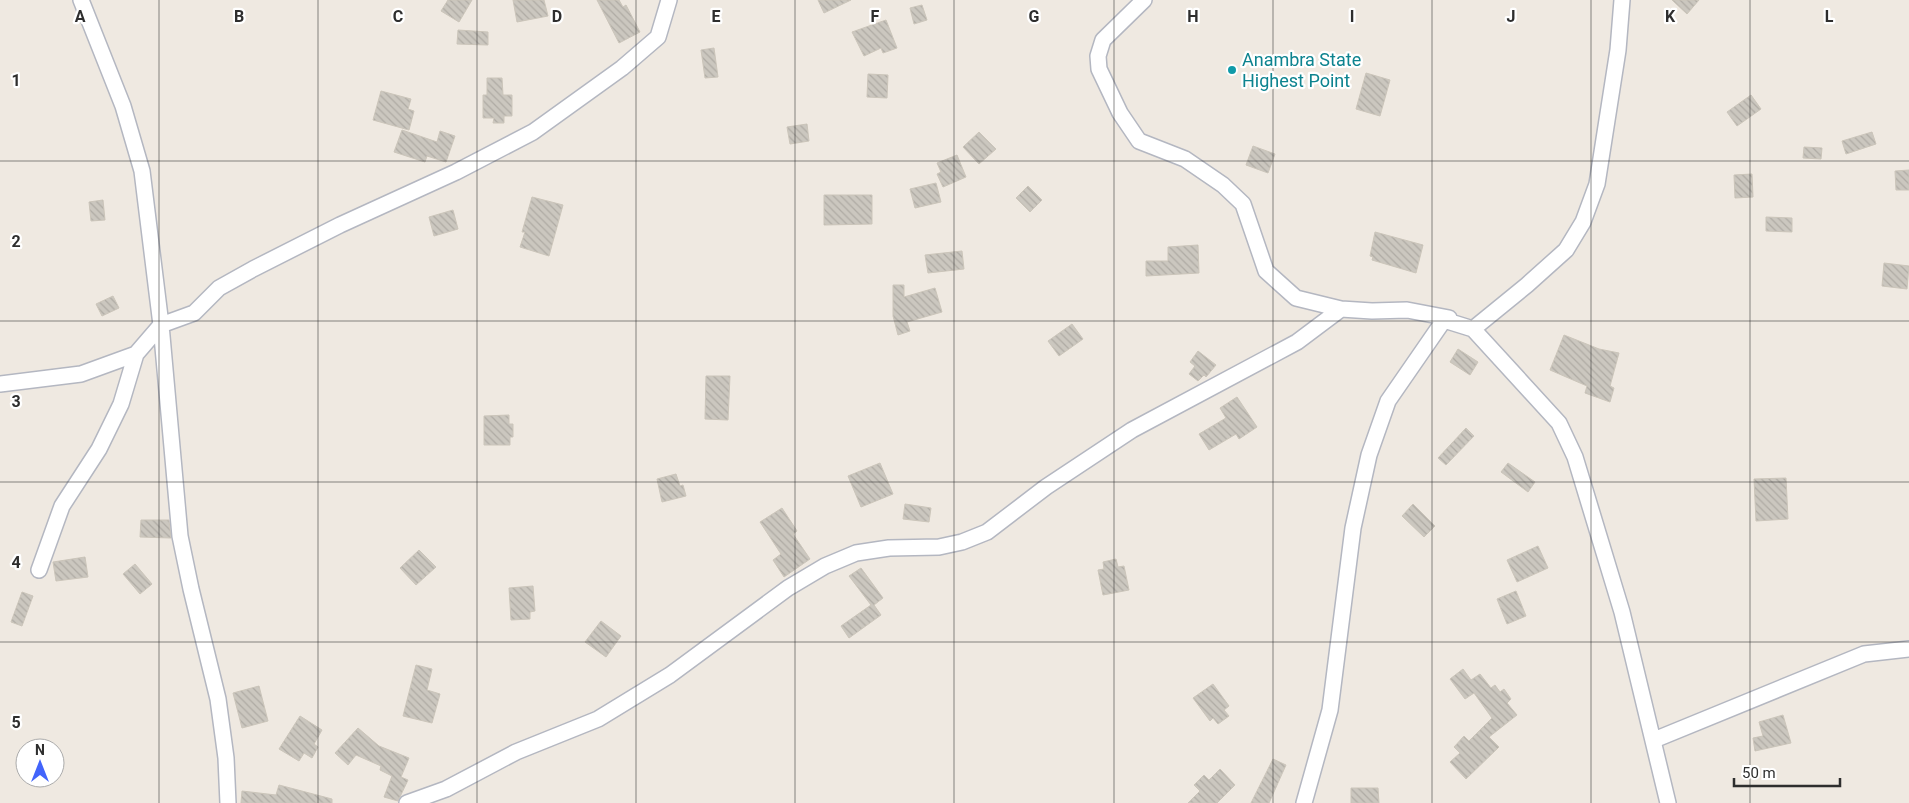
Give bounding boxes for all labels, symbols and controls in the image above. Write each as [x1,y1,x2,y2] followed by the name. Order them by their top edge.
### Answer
[75,7,86,26] text: A
[234,7,244,26] text: B
[393,7,403,26] text: C
[552,7,562,26] text: D
[712,7,721,26] text: E
[871,7,880,26] text: F
[1029,7,1040,26] text: G
[1187,7,1199,26] text: H
[1350,7,1354,26] text: I
[1507,7,1515,26] text: J
[1665,7,1676,26] text: K
[1825,7,1834,26] text: L
[1242,49,1361,91] place label: Anambra State Highest Point
[1226,64,1238,76] marker: Anambra State Highest Point
[11,71,21,90] text: 1
[11,232,21,251] text: 2
[11,392,21,411] text: 3
[11,553,21,572] text: 4
[11,713,21,732] text: 5
[15,738,65,788] north arrow
[35,742,45,758] text: N
[1734,756,1840,788] scale bar
[1742,764,1776,782] text: 50 m

